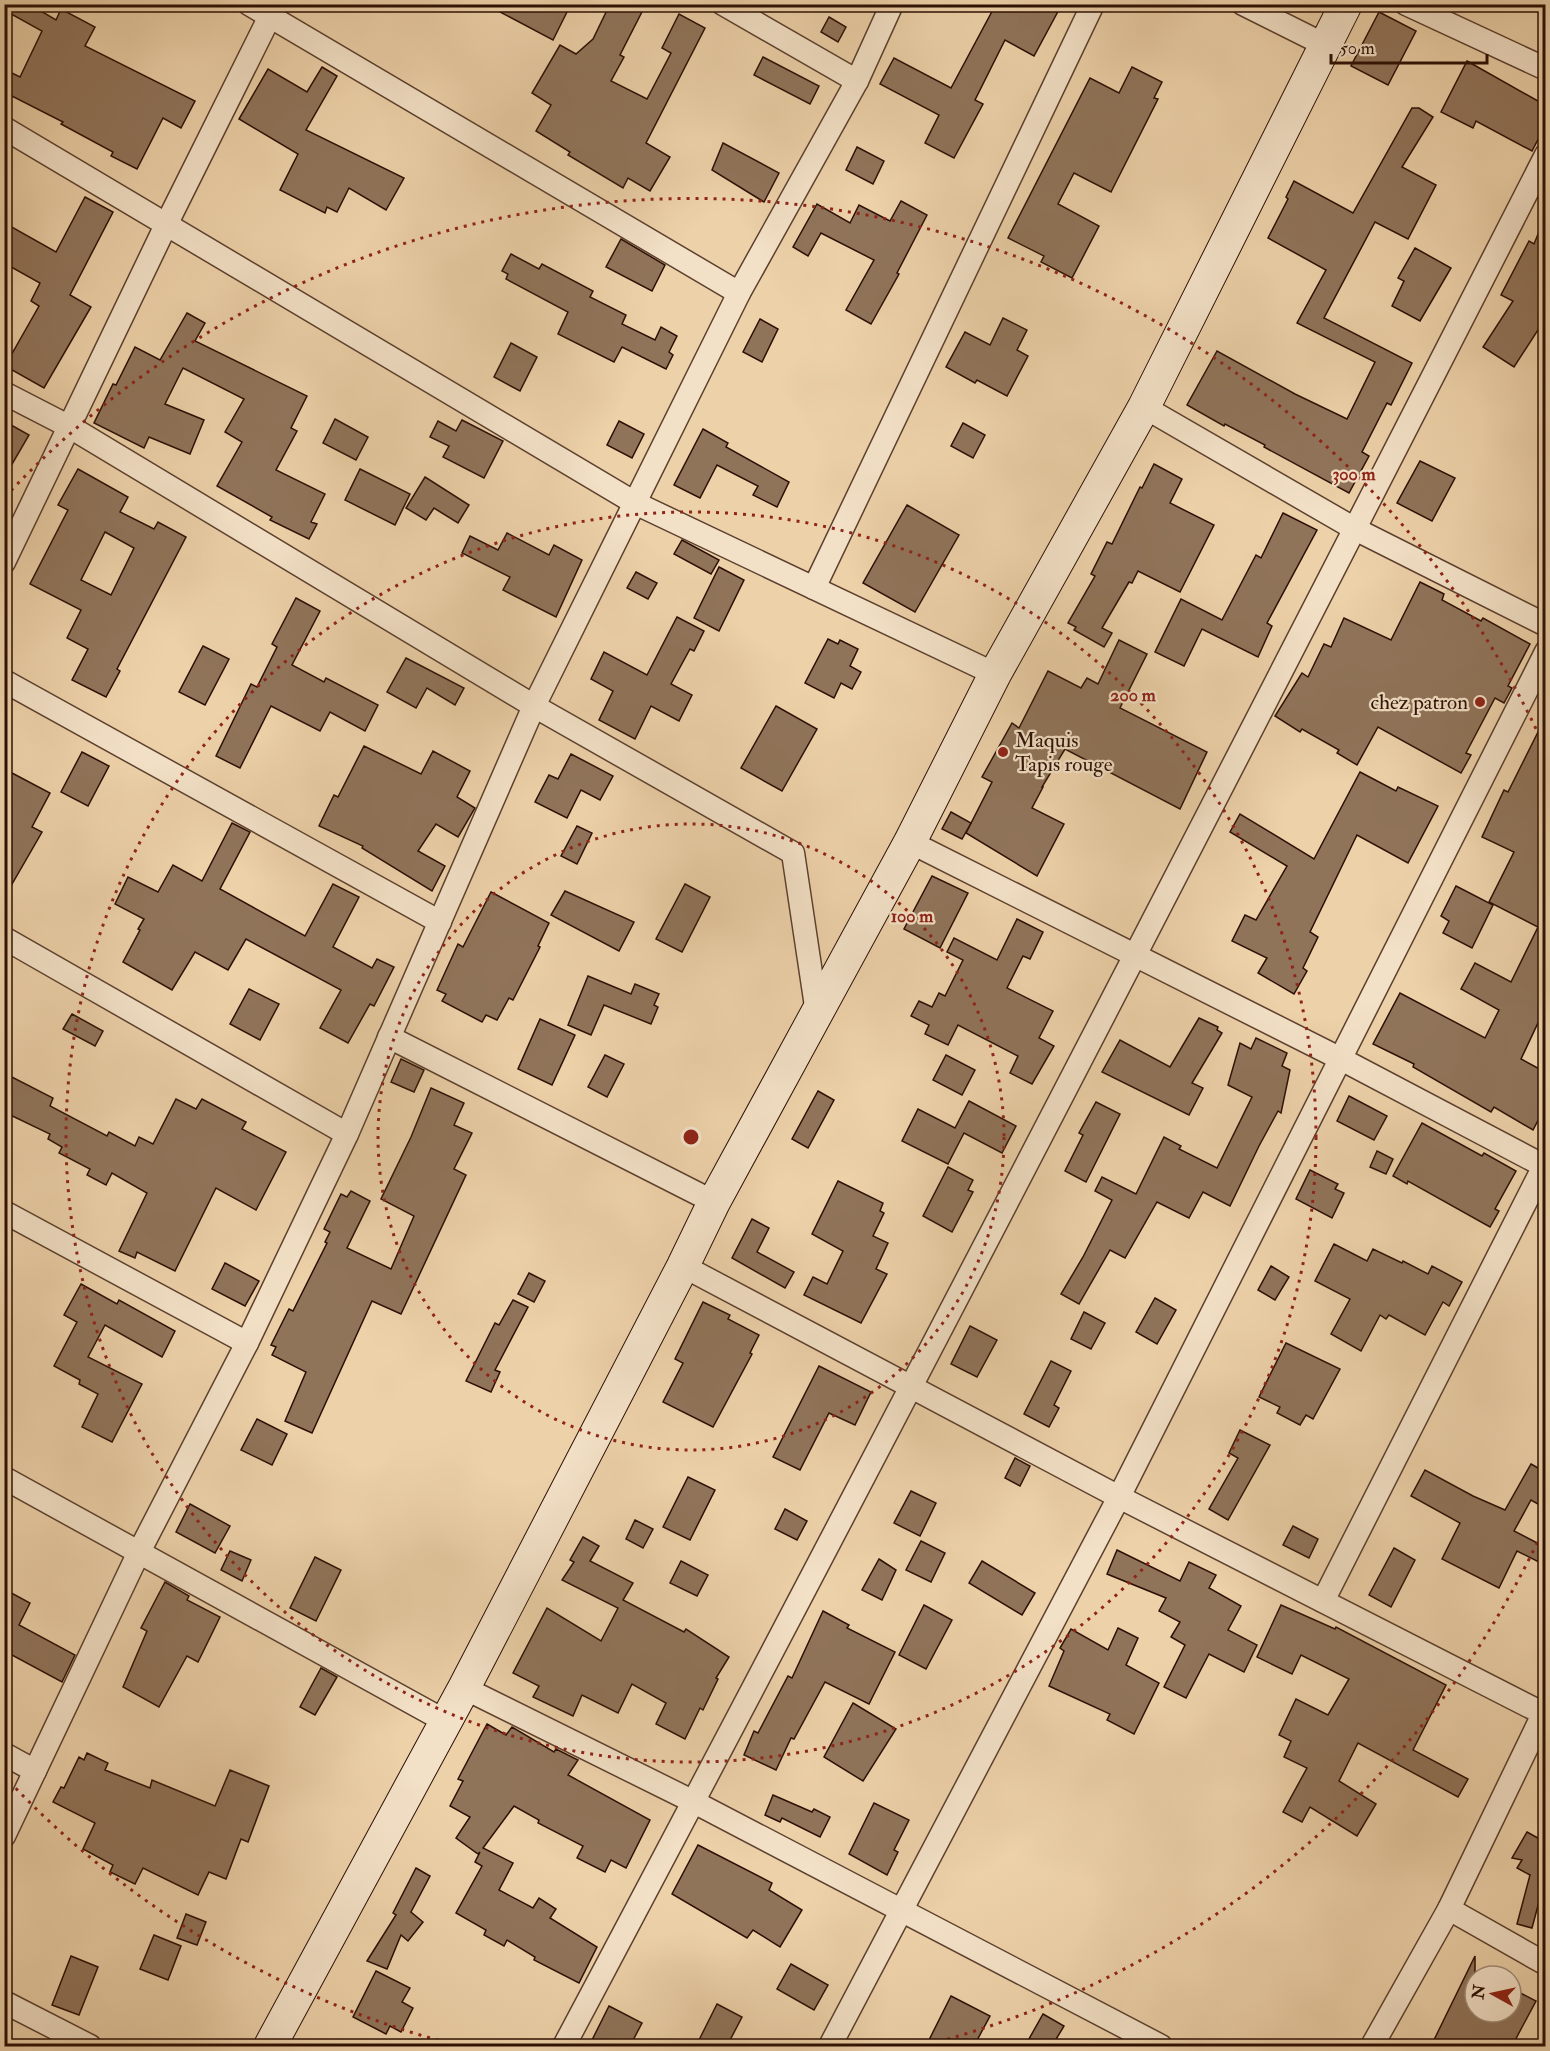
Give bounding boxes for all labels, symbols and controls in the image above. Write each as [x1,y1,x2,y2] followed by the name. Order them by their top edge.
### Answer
[1331,27,1487,65] scale bar
[1340,37,1375,60] text: 50 m
[1332,463,1377,486] text: 300 m
[1110,684,1157,707] text: 200 m
[1370,689,1468,716] place label: chez patron
[1473,695,1487,709] marker: chez patron
[1015,727,1113,778] place label: Maquis Tapis rouge
[996,745,1010,759] marker: Maquis Tapis rouge
[891,905,934,928] text: 100 m
[681,1127,701,1147] centre of rings
[1463,1964,1523,2024] north arrow
[1468,1983,1490,2002] text: N

